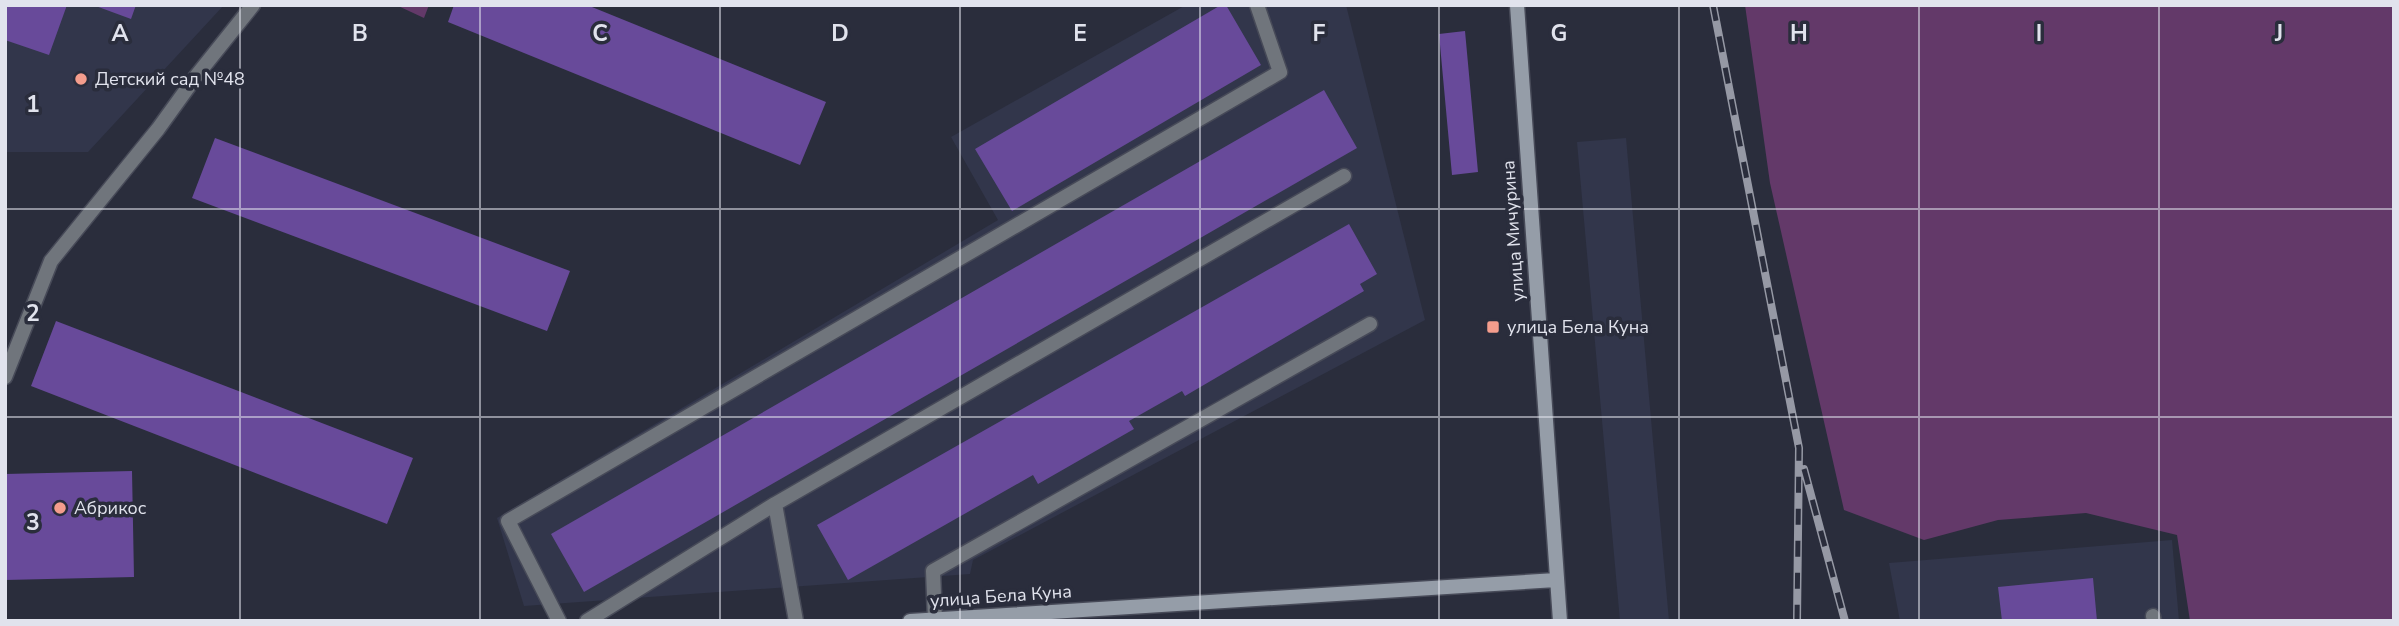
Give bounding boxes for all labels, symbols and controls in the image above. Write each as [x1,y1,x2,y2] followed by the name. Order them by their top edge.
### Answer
[111,18,129,49] text: A
[352,18,368,49] text: B
[592,18,608,49] text: C
[831,18,849,49] text: D
[1073,18,1087,49] text: E
[1313,18,1326,49] text: F
[1551,18,1567,49] text: G
[1790,18,1808,49] text: H
[2036,18,2042,49] text: I
[2274,18,2283,49] text: J
[95,67,245,91] place label: Детский сад №48
[73,71,89,87] marker: Детский сад №48
[26,89,40,120] text: 1
[1496,160,1530,302] street label: улица Мичурина
[26,298,40,329] text: 2
[1507,315,1649,339] place label: улица Бела Куна
[1485,319,1501,335] marker: улица Бела Куна
[74,496,147,520] place label: Абрикос
[52,500,68,516] marker: Абрикос
[26,507,40,538] text: 3
[929,579,1073,613] street label: улица Бела Куна

